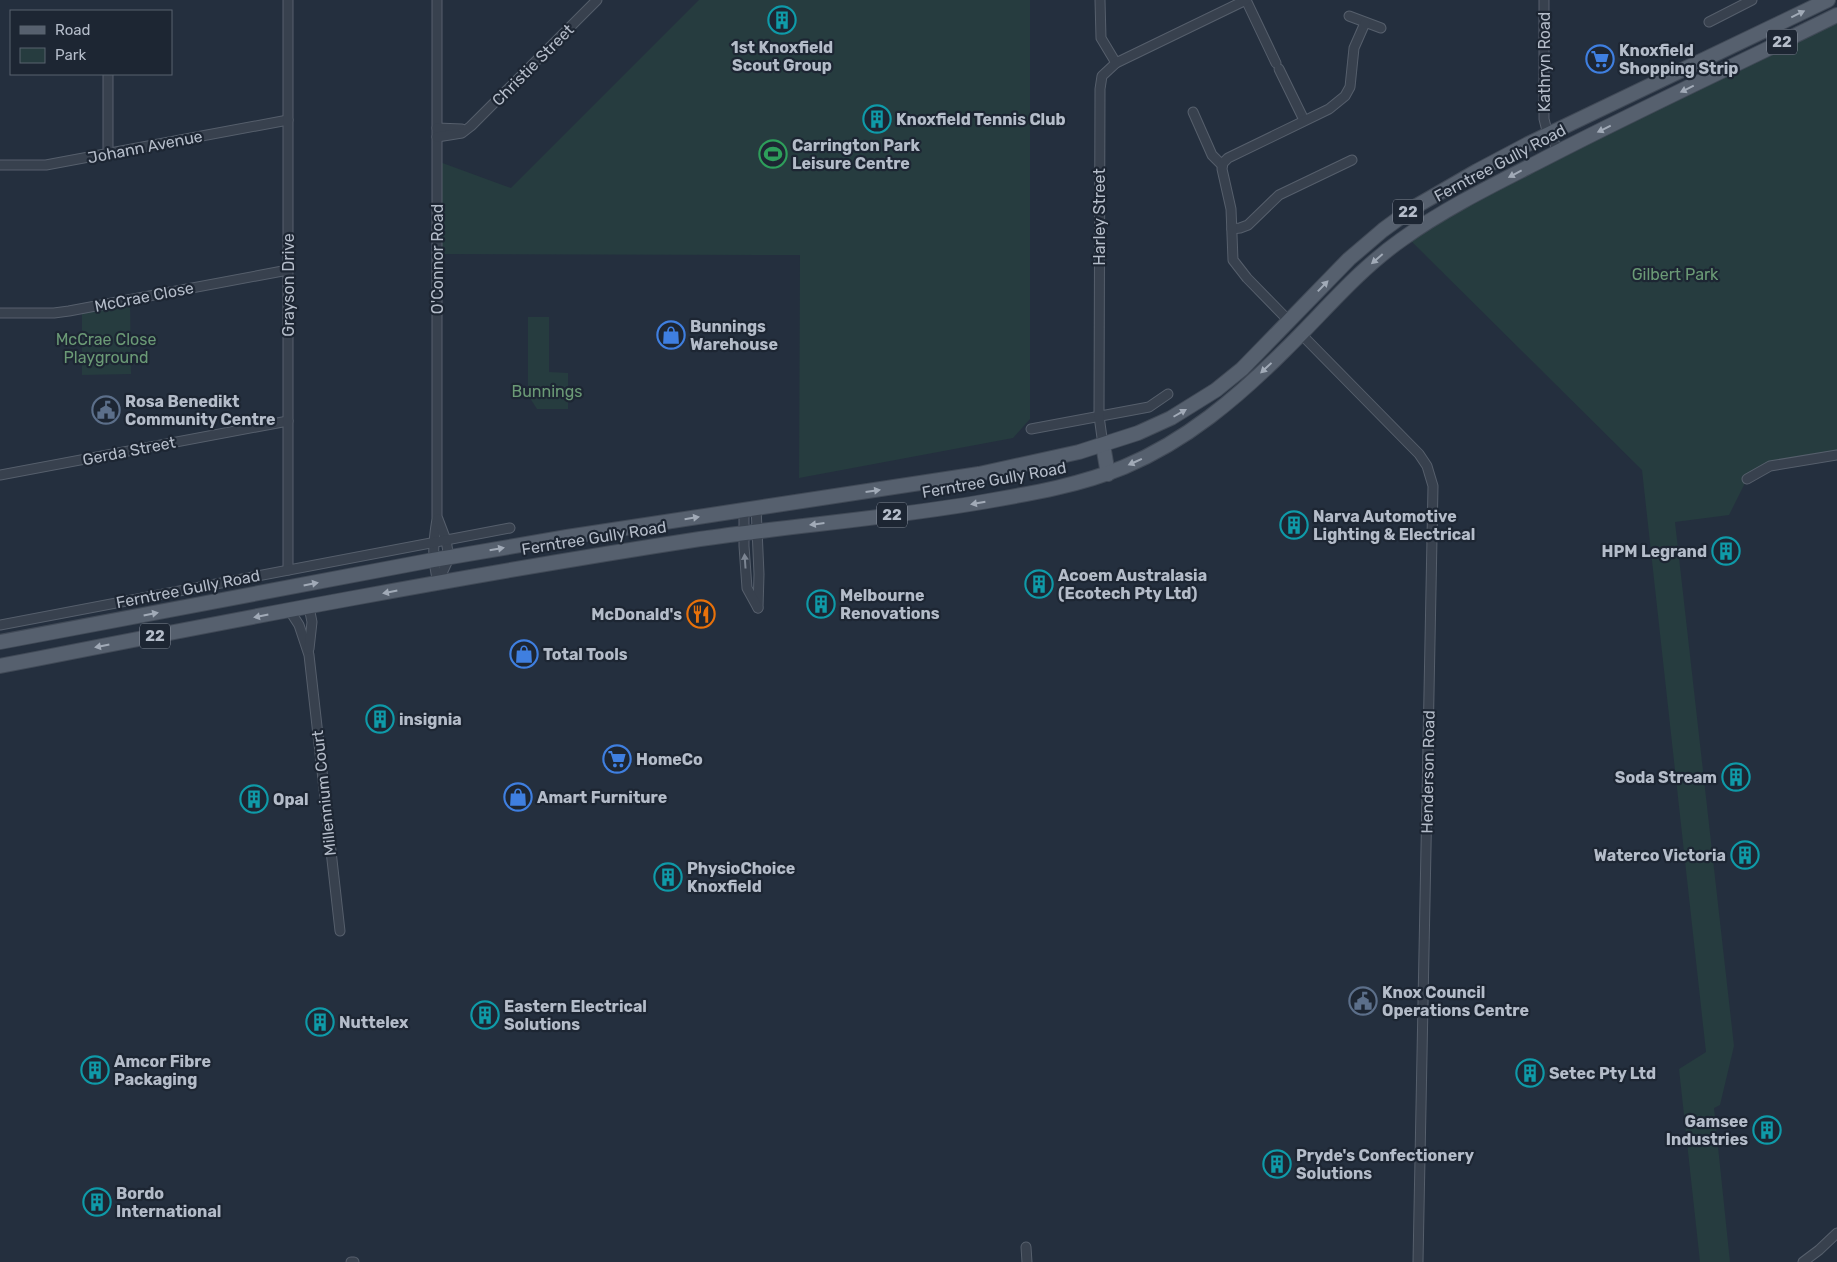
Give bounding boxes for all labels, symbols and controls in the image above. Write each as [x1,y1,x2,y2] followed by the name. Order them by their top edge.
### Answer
[767,5,797,35] building icon: 1st Knoxfield Scout Group
[10,10,172,75] legend
[1791,10,1805,18] one-way arrow
[1535,12,1554,112] street label: Kathryn Road
[488,20,578,110] street label: Christie Street
[55,21,91,39] text: Road
[1767,30,1797,54] road number: 22
[731,38,833,75] place label: 1st Knoxfield Scout Group
[1619,41,1738,78] place label: Knoxfield Shopping Strip
[1585,44,1615,74] supermarket icon: Knoxfield Shopping Strip
[55,46,86,64] text: Park
[1680,85,1694,93] one-way arrow
[862,104,892,134] building icon: Knoxfield Tennis Club
[896,110,1066,129] place label: Knoxfield Tennis Club
[1431,120,1569,206] street label: Ferntree Gully Road
[1597,125,1611,133] one-way arrow
[86,127,204,167] street label: Johann Avenue
[792,136,920,173] place label: Carrington Park Leisure Centre
[758,139,788,169] sports icon: Carrington Park Leisure Centre
[1090,168,1109,266] street label: Harley Street
[1508,170,1523,178] one-way arrow
[1393,200,1423,224] road number: 22
[428,204,447,314] street label: O'Connor Road
[279,233,298,337] street label: Grayson Drive
[1371,253,1383,264] one-way arrow
[1632,265,1719,284] park label: Gilbert Park
[93,278,195,316] street label: McCrae Close
[1317,281,1329,293] one-way arrow
[690,317,778,354] place label: Bunnings Warehouse
[656,320,686,350] shop icon: Bunnings Warehouse
[56,330,156,367] park label: McCrae Close Playground
[1260,362,1272,374] one-way arrow
[512,382,583,401] park label: Bunnings
[125,392,276,429] place label: Rosa Benedikt Community Centre
[91,395,121,425] public building icon: Rosa Benedikt Community Centre
[1173,409,1186,418] one-way arrow
[81,433,177,469] street label: Gerda Street
[920,458,1068,502] street label: Ferntree Gully Road
[1127,459,1142,467] one-way arrow
[866,486,882,494] one-way arrow
[969,499,985,507] one-way arrow
[877,502,907,528] road number: 22
[1313,507,1475,544] place label: Narva Automotive Lighting & Electrical
[1279,510,1309,540] building icon: Narva Automotive Lighting & Electrical
[684,514,700,522] one-way arrow
[520,517,668,559] street label: Ferntree Gully Road
[808,520,824,528] one-way arrow
[1711,536,1741,566] building icon: HPM Legrand
[1602,542,1707,561] place label: HPM Legrand
[489,545,505,553] one-way arrow
[741,552,749,568] one-way arrow
[114,566,262,612] street label: Ferntree Gully Road
[1058,566,1207,603] place label: Acoem Australasia (Ecotech Pty Ltd)
[1024,569,1054,599] building icon: Acoem Australasia (Ecotech Pty Ltd)
[304,579,320,587] one-way arrow
[840,586,940,623] place label: Melbourne Renovations
[381,588,397,596] one-way arrow
[806,589,836,619] building icon: Melbourne Renovations
[686,599,716,629] restaurant icon: McDonald's
[591,605,682,624] place label: McDonald's
[144,609,160,617] one-way arrow
[253,613,269,621] one-way arrow
[140,624,170,648] road number: 22
[509,639,539,669] shop icon: Total Tools
[93,643,109,651] one-way arrow
[543,645,628,664] place label: Total Tools
[365,704,395,734] building icon: insignia
[399,710,462,729] place label: insignia
[1417,710,1439,834] street label: Henderson Road
[308,729,340,857] street label: Millennium Court
[602,744,632,774] supermarket icon: HomeCo
[636,750,703,769] place label: HomeCo
[1721,762,1751,792] building icon: Soda Stream
[1615,768,1717,787] place label: Soda Stream
[503,782,533,812] shop icon: Amart Furniture
[239,784,269,814] building icon: Opal
[537,788,667,807] place label: Amart Furniture
[273,790,309,809] place label: Opal
[1730,840,1760,870] building icon: Waterco Victoria
[1594,846,1726,865] place label: Waterco Victoria
[687,859,795,896] place label: PhysioChoice Knoxfield
[653,862,683,892] building icon: PhysioChoice Knoxfield
[1382,983,1529,1020] place label: Knox Council Operations Centre
[1348,986,1378,1016] public building icon: Knox Council Operations Centre
[504,997,647,1034] place label: Eastern Electrical Solutions
[470,1000,500,1030] building icon: Eastern Electrical Solutions
[305,1007,335,1037] building icon: Nuttelex
[339,1013,409,1032] place label: Nuttelex
[114,1052,211,1089] place label: Amcor Fibre Packaging
[80,1055,110,1085] building icon: Amcor Fibre Packaging
[1515,1058,1545,1088] building icon: Setec Pty Ltd
[1549,1064,1656,1083] place label: Setec Pty Ltd
[1666,1112,1748,1149] place label: Gamsee Industries
[1752,1115,1782,1145] building icon: Gamsee Industries
[1296,1146,1474,1183] place label: Pryde's Confectionery Solutions
[1262,1149,1292,1179] building icon: Pryde's Confectionery Solutions
[116,1184,221,1221] place label: Bordo International
[82,1187,112,1217] building icon: Bordo International

